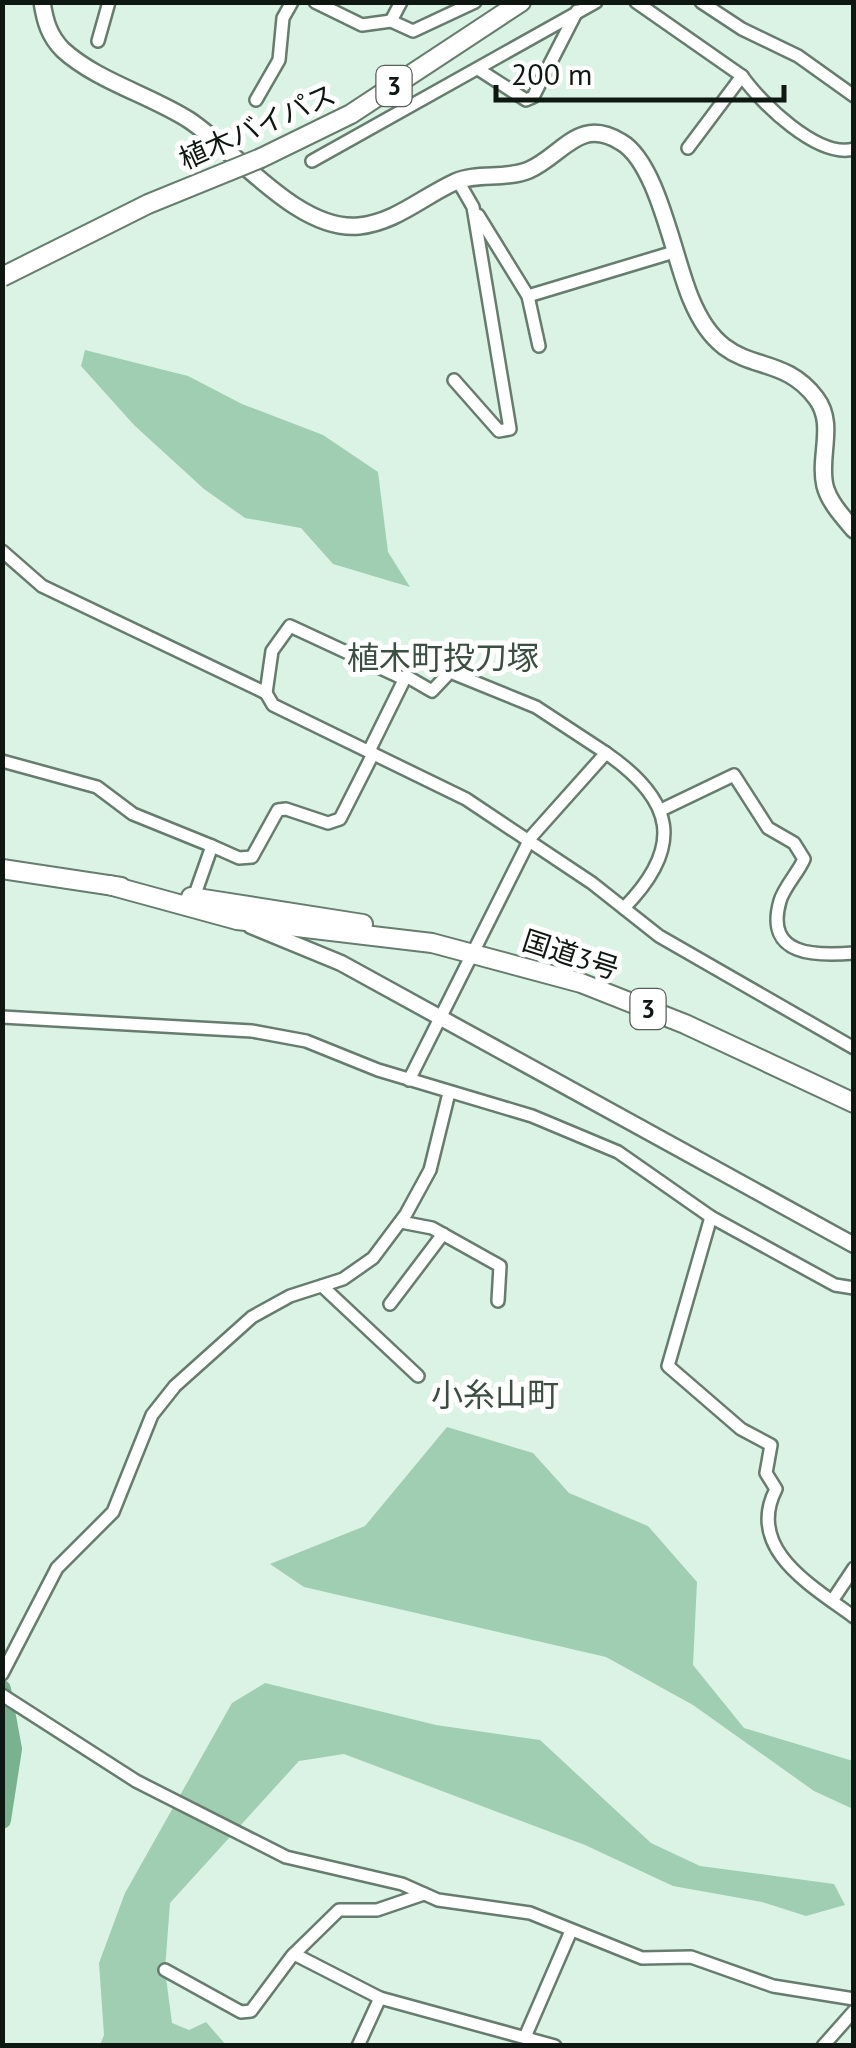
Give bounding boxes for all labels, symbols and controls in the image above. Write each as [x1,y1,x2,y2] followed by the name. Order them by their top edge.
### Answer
[496,40,784,102] scale bar
[511,54,592,93] text: 200 m
[376,66,412,106] road number: 3
[173,75,341,177] street label: 植木バイパス
[347,636,539,678] district label: 植木町投刀塚
[518,921,624,987] street label: 国道3号
[630,989,666,1029] road number: 3
[431,1373,559,1415] district label: 小糸山町

